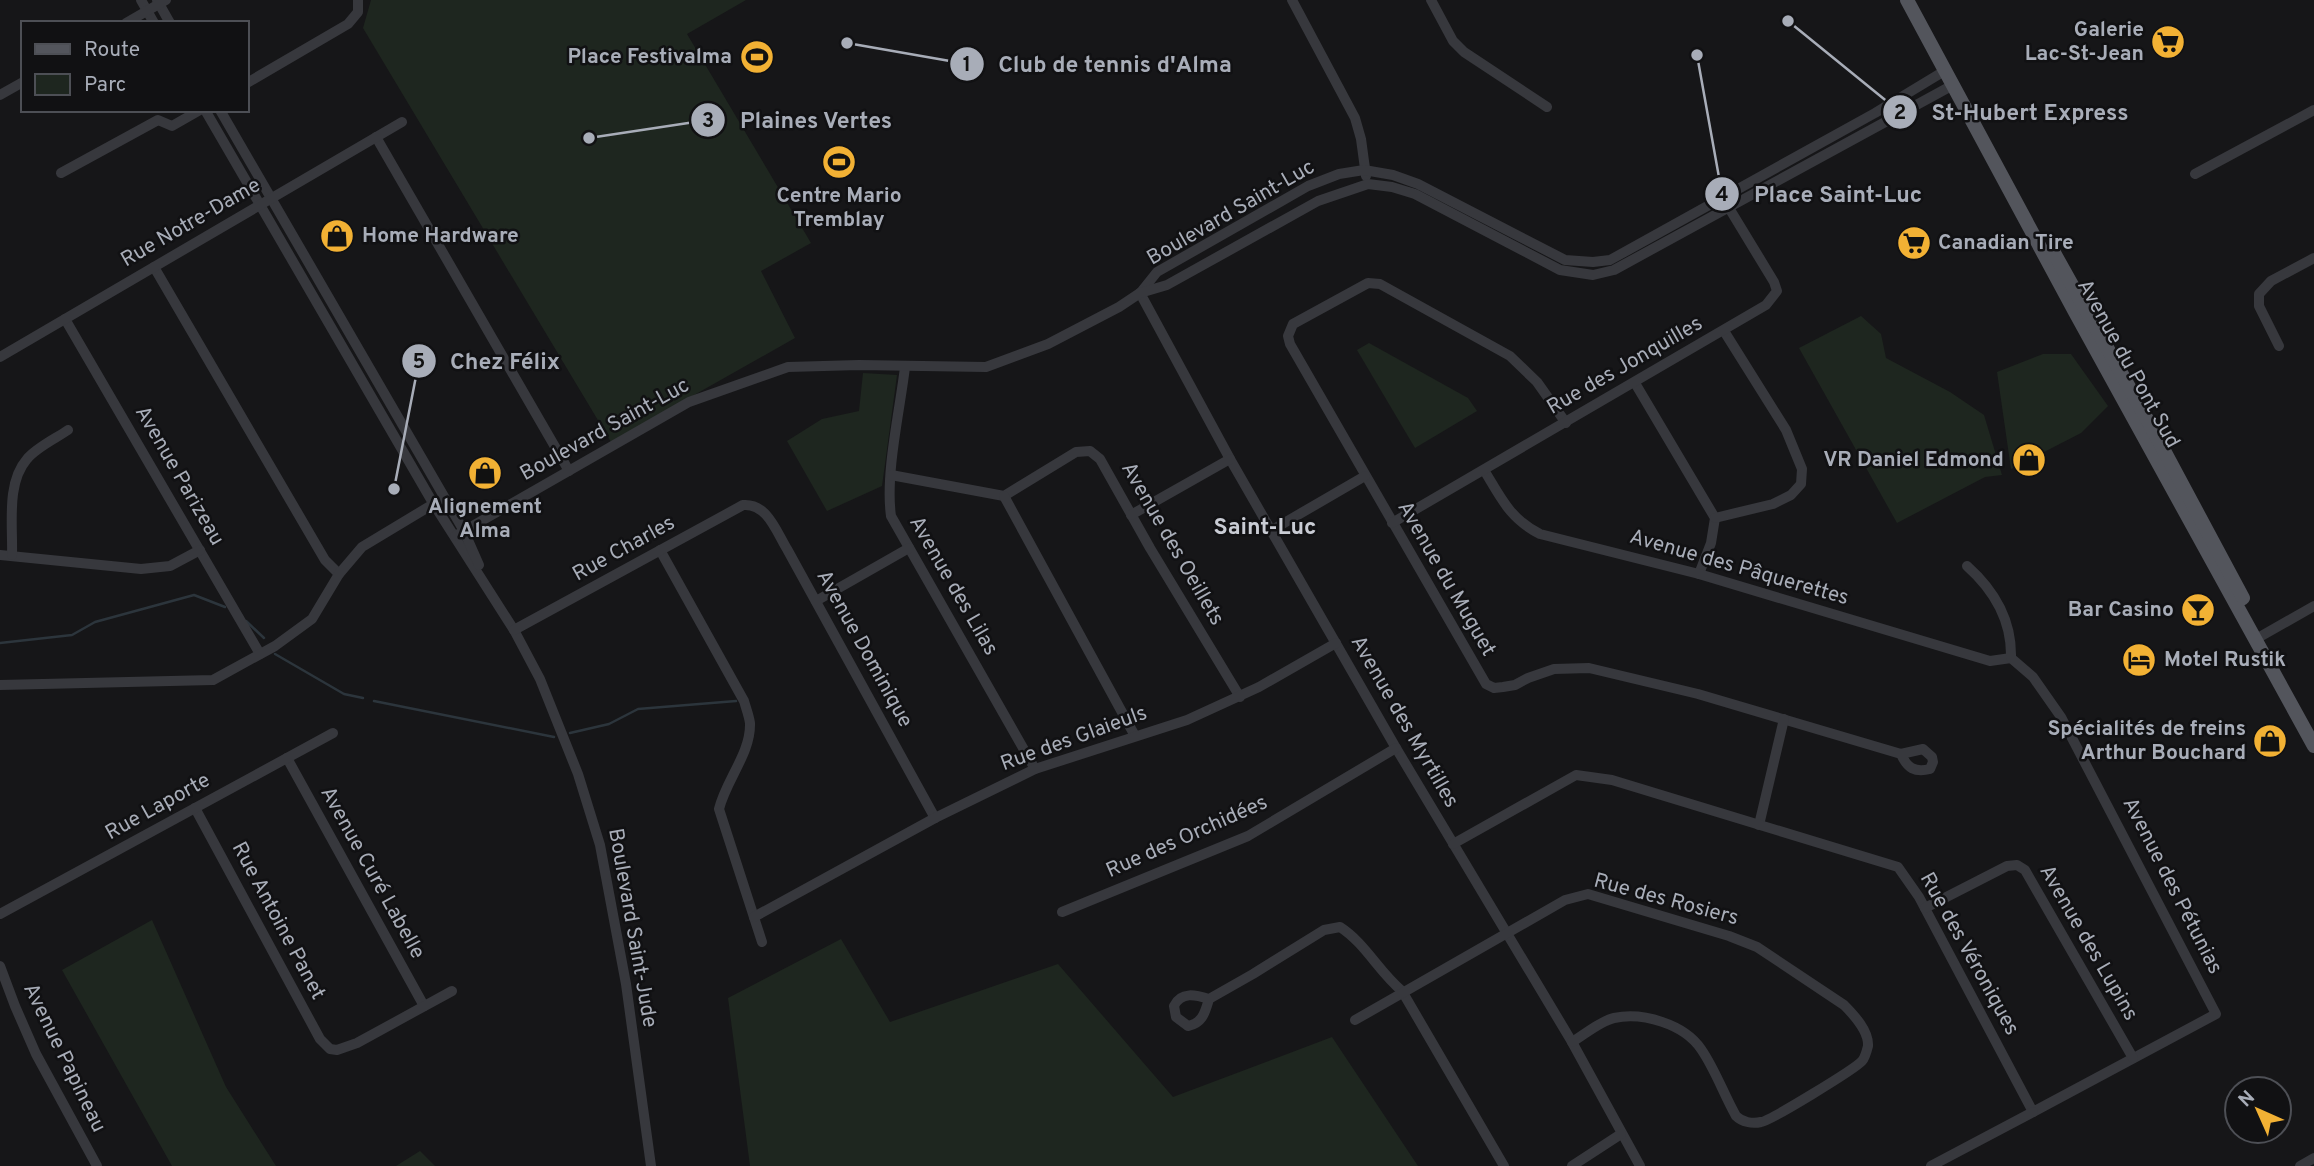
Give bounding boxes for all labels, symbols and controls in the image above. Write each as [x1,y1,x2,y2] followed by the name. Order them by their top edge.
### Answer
[2025,17,2144,68] place label: Galerie Lac-St-Jean
[21,21,248,112] legend
[2149,23,2187,61] supermarket icon: Galerie Lac-St-Jean
[84,37,140,64] text: Route
[738,38,776,76] sports icon: Place Festivalma
[949,42,1246,86] callout: Club de tennis d'Alma
[567,44,732,71] place label: Place Festivalma
[963,52,971,79] text: 1
[998,52,1232,81] text: Club de tennis d'Alma
[84,72,126,99] text: Parc
[1883,90,2143,134] callout: St-Hubert Express
[690,98,906,142] callout: Plaines Vertes
[1894,100,1906,127] text: 2
[1931,100,2129,129] text: St-Hubert Express
[702,108,714,135] text: 3
[740,108,892,137] text: Plaines Vertes
[820,143,858,181] sports icon: Centre Mario Tremblay
[1142,154,1320,272] street label: Boulevard Saint-Luc
[116,172,266,274] street label: Rue Notre-Dame
[1705,172,1936,216] callout: Place Saint-Luc
[1715,182,1729,209] text: 4
[1754,182,1922,211] text: Place Saint-Luc
[776,183,902,234] place label: Centre Mario Tremblay
[318,217,356,255] shop icon: Home Hardware
[362,223,519,250] place label: Home Hardware
[1895,224,1933,262] supermarket icon: Canadian Tire
[1938,230,2074,257] place label: Canadian Tire
[2070,275,2186,453] street label: Avenue du Pont Sud
[1542,310,1708,422] street label: Rue des Jonquilles
[401,339,574,383] callout: Chez Félix
[413,349,425,376] text: 5
[450,349,560,378] text: Chez Félix
[516,372,694,488] street label: Boulevard Saint-Luc
[128,401,230,551] street label: Avenue Parizeau
[2010,441,2048,479] shop icon: VR Daniel Edmond
[1823,447,2004,474] place label: VR Daniel Edmond
[466,454,504,492] shop icon: Alignement Alma
[1114,457,1230,631] street label: Avenue des Oeillets
[428,494,542,545] place label: Alignement Alma
[1391,497,1501,661] street label: Avenue du Muguet
[568,510,680,588] street label: Rue Charles
[902,512,1004,660] street label: Avenue des Lilas
[1214,514,1316,543] district label: Saint-Luc
[1626,524,1852,612] street label: Avenue des Pâquerettes
[810,565,918,733] street label: Avenue Dominique
[2179,591,2217,629] bar icon: Bar Casino
[2068,597,2174,624] place label: Bar Casino
[1344,631,1464,813] street label: Avenue des Myrtilles
[2120,641,2158,679] hotel icon: Motel Rustik
[2164,647,2286,674] place label: Motel Rustik
[997,700,1151,778] street label: Rue des Glaieuls
[2047,716,2246,767] place label: Spécialités de freins Arthur Bouchard
[2251,722,2289,760] shop icon: Spécialités de freins Arthur Bouchard
[101,767,215,847] street label: Rue Laporte
[313,782,431,964] street label: Avenue Curé Labelle
[1102,789,1272,885] street label: Rue des Orchidées
[2116,793,2228,979] street label: Avenue des Pétunias
[601,826,663,1030] street label: Boulevard Saint-Jude
[225,837,331,1005] street label: Rue Antoine Panet
[2032,860,2144,1026] street label: Avenue des Lupins
[1591,868,1741,932] street label: Rue des Rosiers
[1913,868,2025,1040] street label: Rue des Véroniques
[16,979,112,1137] street label: Avenue Papineau
[2223,1075,2293,1145] north arrow
[2234,1086,2261,1113] text: N

